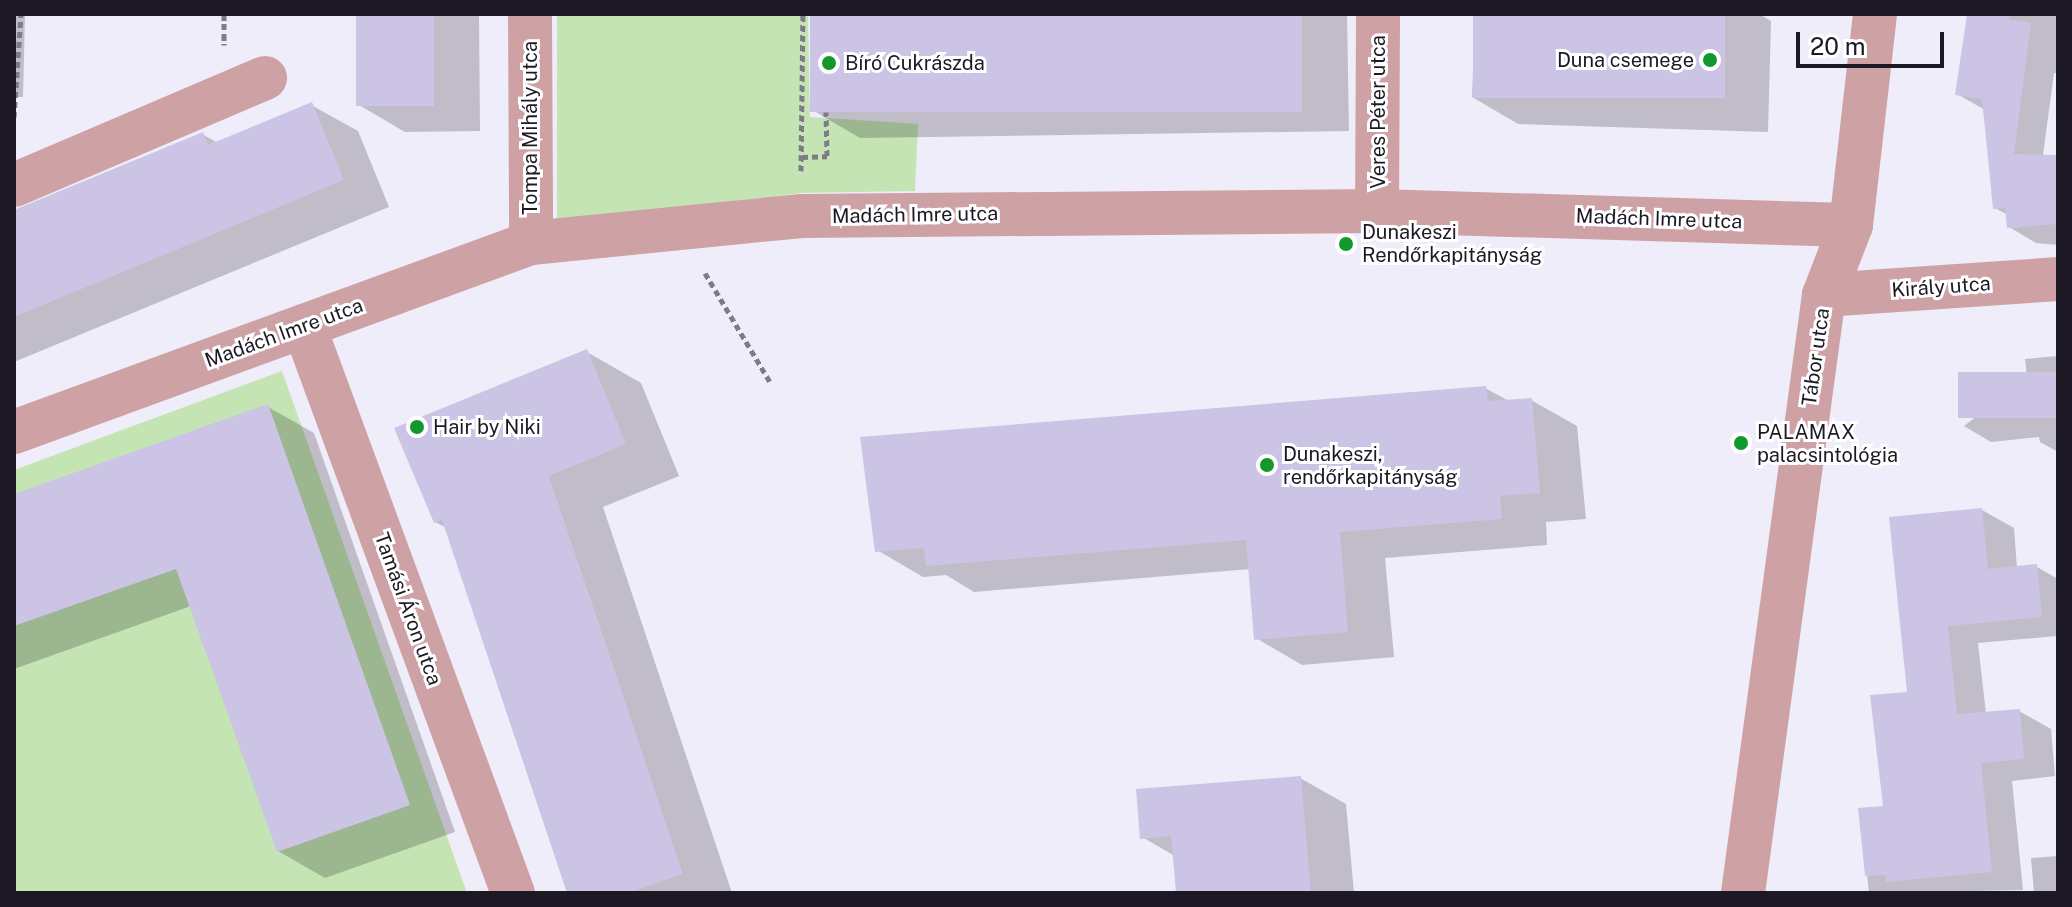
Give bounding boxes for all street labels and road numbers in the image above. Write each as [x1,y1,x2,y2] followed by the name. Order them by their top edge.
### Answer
[1366,35,1390,189] street label: Veres Péter utca
[518,41,542,215] street label: Tompa Mihály utca
[832,202,998,228] street label: Madách Imre utca
[1575,204,1743,234] street label: Madách Imre utca
[1891,272,1991,302] street label: Király utca
[202,293,366,373] street label: Madách Imre utca
[1797,307,1835,407] street label: Tábor utca
[369,530,447,688] street label: Tamási Áron utca

